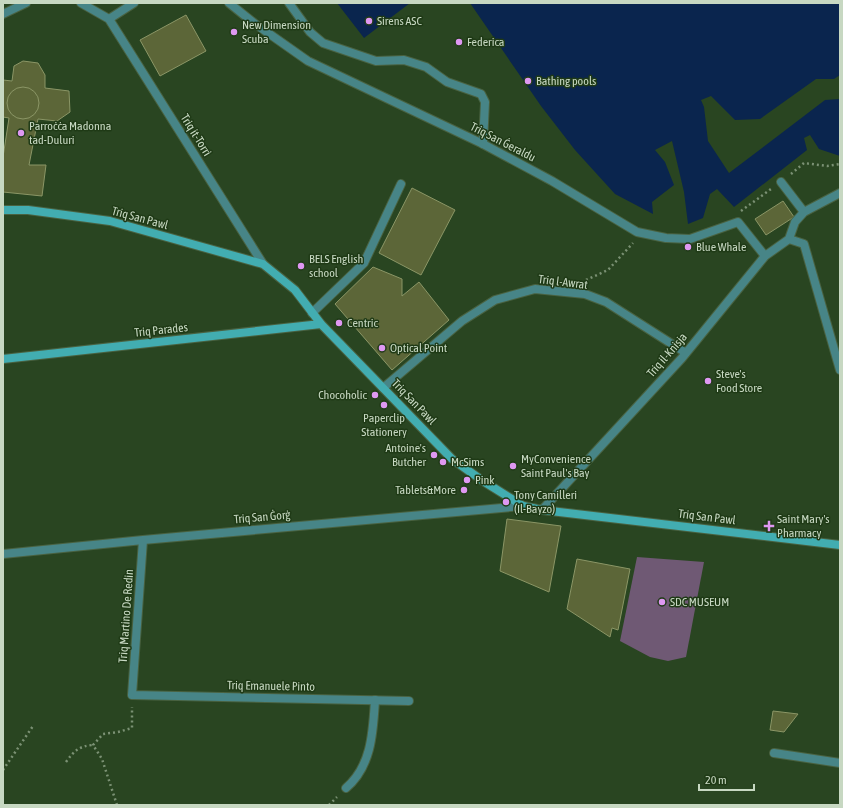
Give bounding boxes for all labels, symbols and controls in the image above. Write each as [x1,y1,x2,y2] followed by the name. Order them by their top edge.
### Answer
[377,14,422,28] place label: Sirens ASC
[364,16,374,26] marker: Sirens ASC
[242,18,311,46] place label: New Dimension Scuba
[229,27,239,37] marker: New Dimension Scuba
[467,35,504,49] place label: Federica
[454,37,464,47] marker: Federica
[536,74,596,88] place label: Bathing pools
[523,76,533,86] marker: Bathing pools
[178,111,214,159] street label: Triq it-Torri
[29,119,111,147] place label: Parroċċa Madonna tad-Duluri
[468,120,538,165] street label: Triq San Ġeraldu
[16,128,26,138] marker: Parroċċa Madonna tad-Duluri
[110,204,171,232] street label: Triq San Pawl
[696,240,746,254] place label: Blue Whale
[683,242,693,252] marker: Blue Whale
[309,252,363,280] place label: BELS English school
[296,261,306,271] marker: BELS English school
[537,272,589,292] street label: Triq l-Awrat
[347,316,378,330] place label: Centric
[334,318,344,328] marker: Centric
[134,320,188,340] street label: Triq Parades
[644,330,690,380] street label: Triq il-Knisja
[390,341,448,355] place label: Optical Point
[377,343,387,353] marker: Optical Point
[716,367,762,395] place label: Steve's Food Store
[389,376,440,428] street label: Triq San Pawl
[703,376,713,386] marker: Steve's Food Store
[318,388,368,402] place label: Chocoholic
[370,390,380,400] marker: Chocoholic
[379,400,389,410] marker: Paperclip Stationery
[361,411,407,439] place label: Paperclip Stationery
[385,441,426,469] place label: Antoine's Butcher
[429,450,439,460] marker: Antoine's Butcher
[521,452,591,480] place label: MyConvenience Saint Paul's Bay
[451,455,484,469] place label: McSims
[438,457,448,467] marker: McSims
[508,461,518,471] marker: MyConvenience Saint Paul's Bay
[475,473,495,487] place label: Pink
[462,475,472,485] marker: Pink
[395,483,456,497] place label: Tablets&More
[459,485,469,495] marker: Tablets&More
[514,488,577,516] place label: Tony Camilleri (Il-Bayzo)
[501,497,511,507] marker: Tony Camilleri (Il-Bayzo)
[233,507,292,526] street label: Triq San Ġorġ
[677,507,737,528] street label: Triq San Pawl
[777,512,830,540] place label: Saint Mary's Pharmacy
[764,521,774,531] marker: Saint Mary's Pharmacy
[116,569,136,663] street label: Triq Martino De Redin
[670,595,729,609] place label: SDC MUSEUM
[657,597,667,607] marker: SDC MUSEUM
[227,678,315,694] street label: Triq Emanuele Pinto
[699,766,754,792] scale bar
[705,773,727,787] text: 20 m

